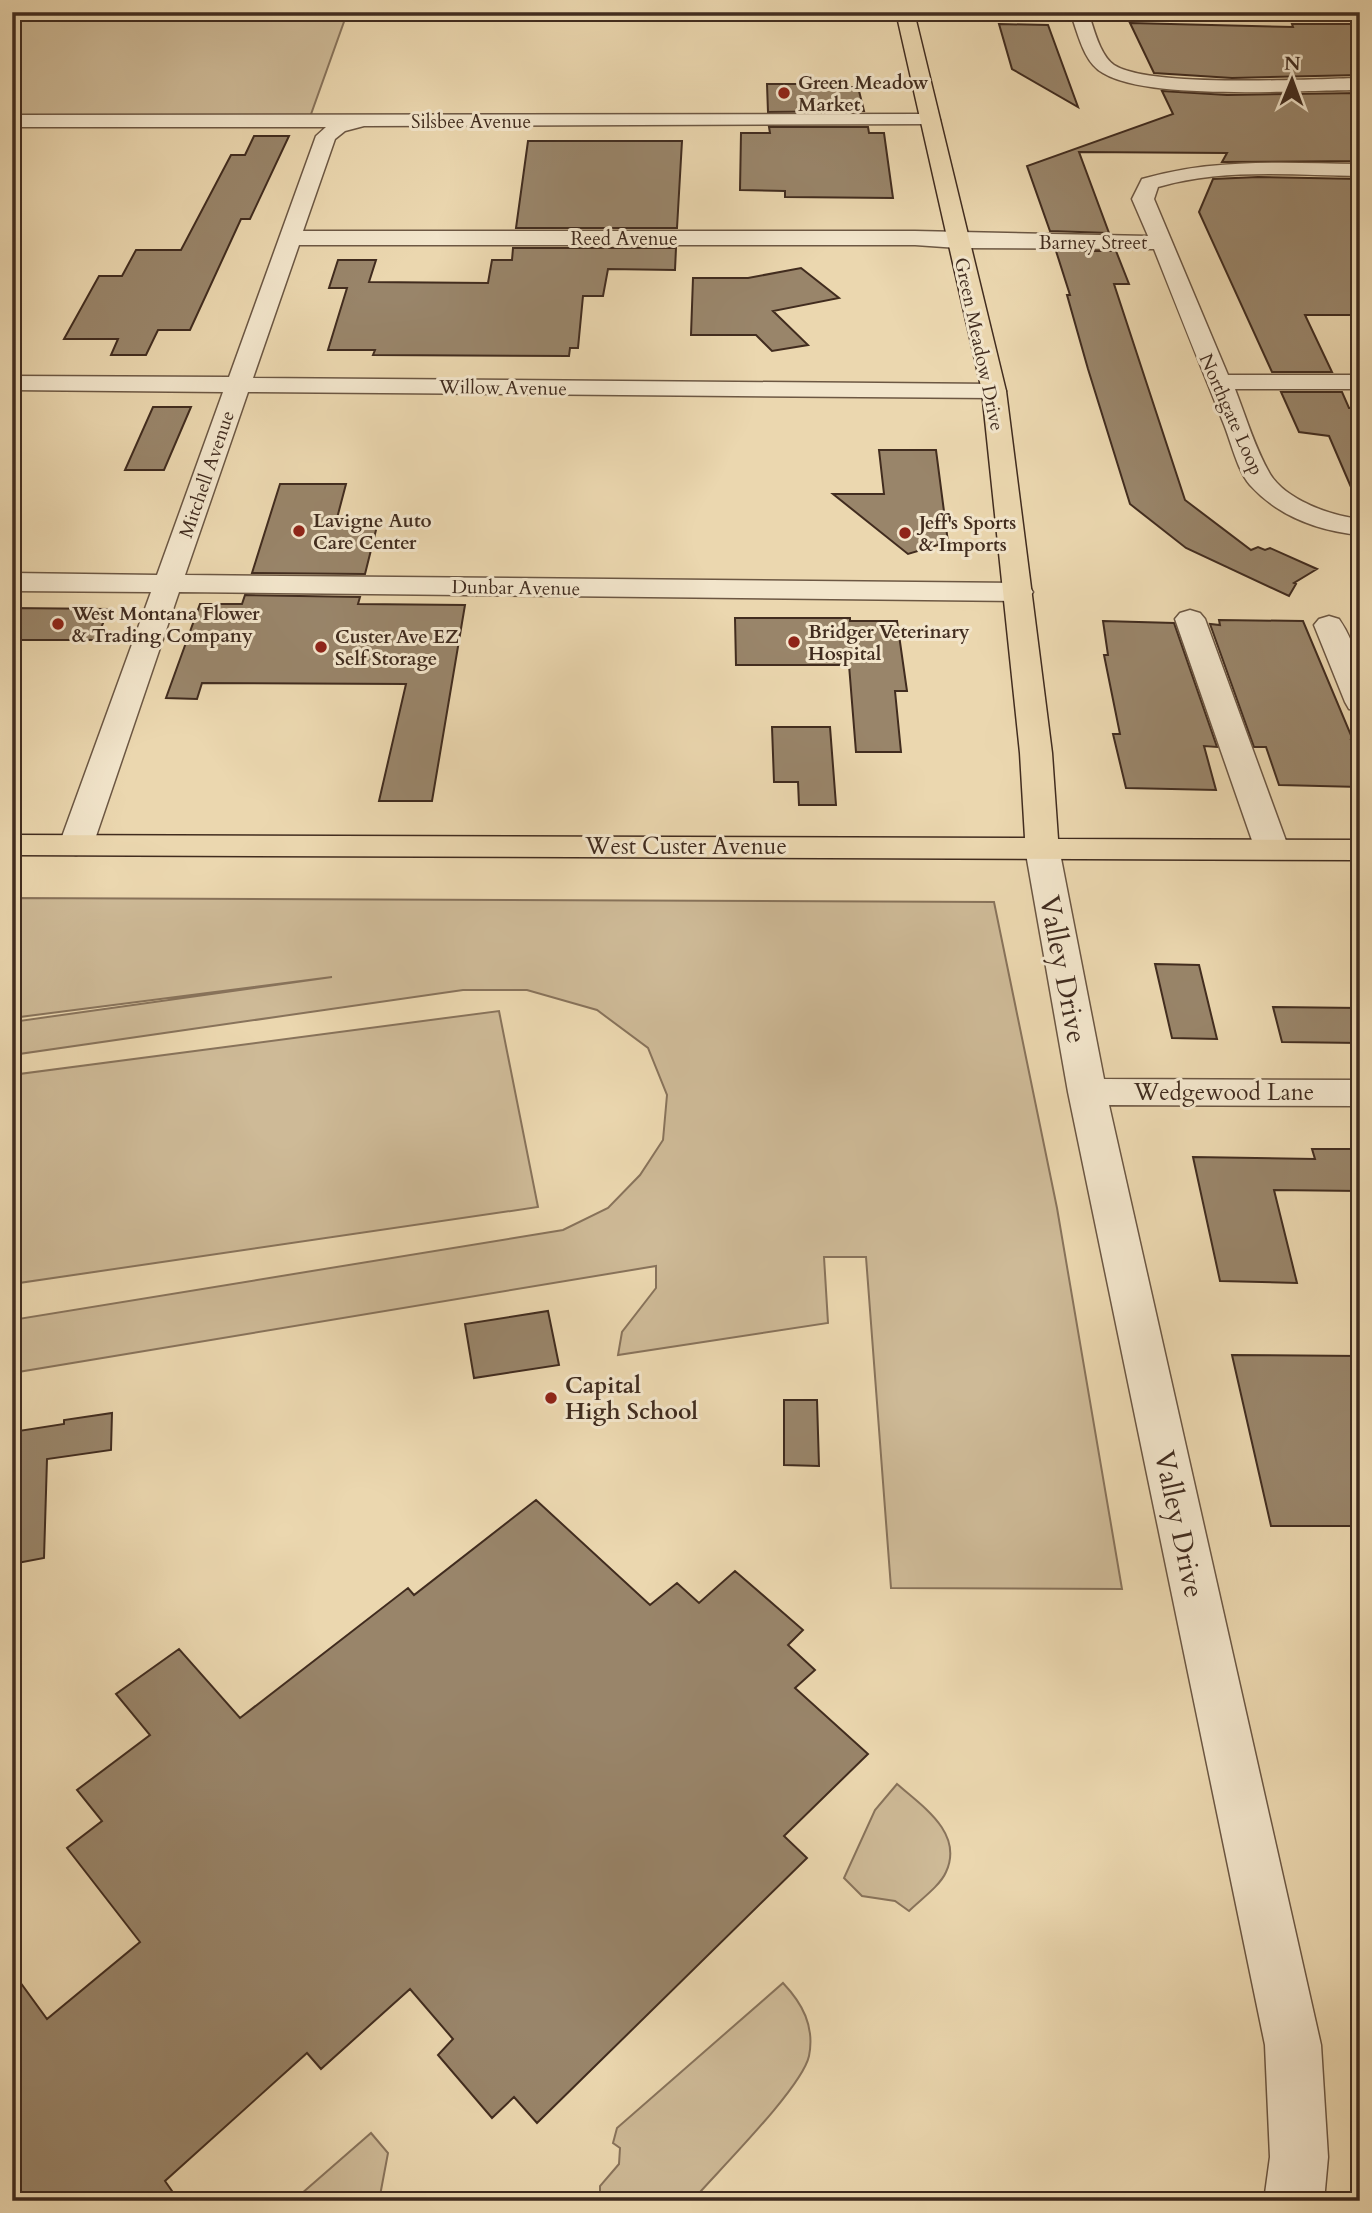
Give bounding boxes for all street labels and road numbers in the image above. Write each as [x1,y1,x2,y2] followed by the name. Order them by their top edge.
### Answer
[411,109,531,135] street label: Silsbee Avenue
[570,226,678,252] street label: Reed Avenue
[1039,230,1147,256] street label: Barney Street
[948,255,1010,433] street label: Green Meadow Drive
[1193,349,1270,479] street label: Northgate Loop
[438,374,567,402] street label: Willow Avenue
[173,407,241,542] street label: Mitchell Avenue
[451,574,581,602] street label: Dunbar Avenue
[584,831,787,862] street label: West Custer Avenue
[1030,892,1096,1046] street label: Valley Drive
[1133,1077,1314,1108] street label: Wedgewood Lane
[1145,1447,1213,1601] street label: Valley Drive

